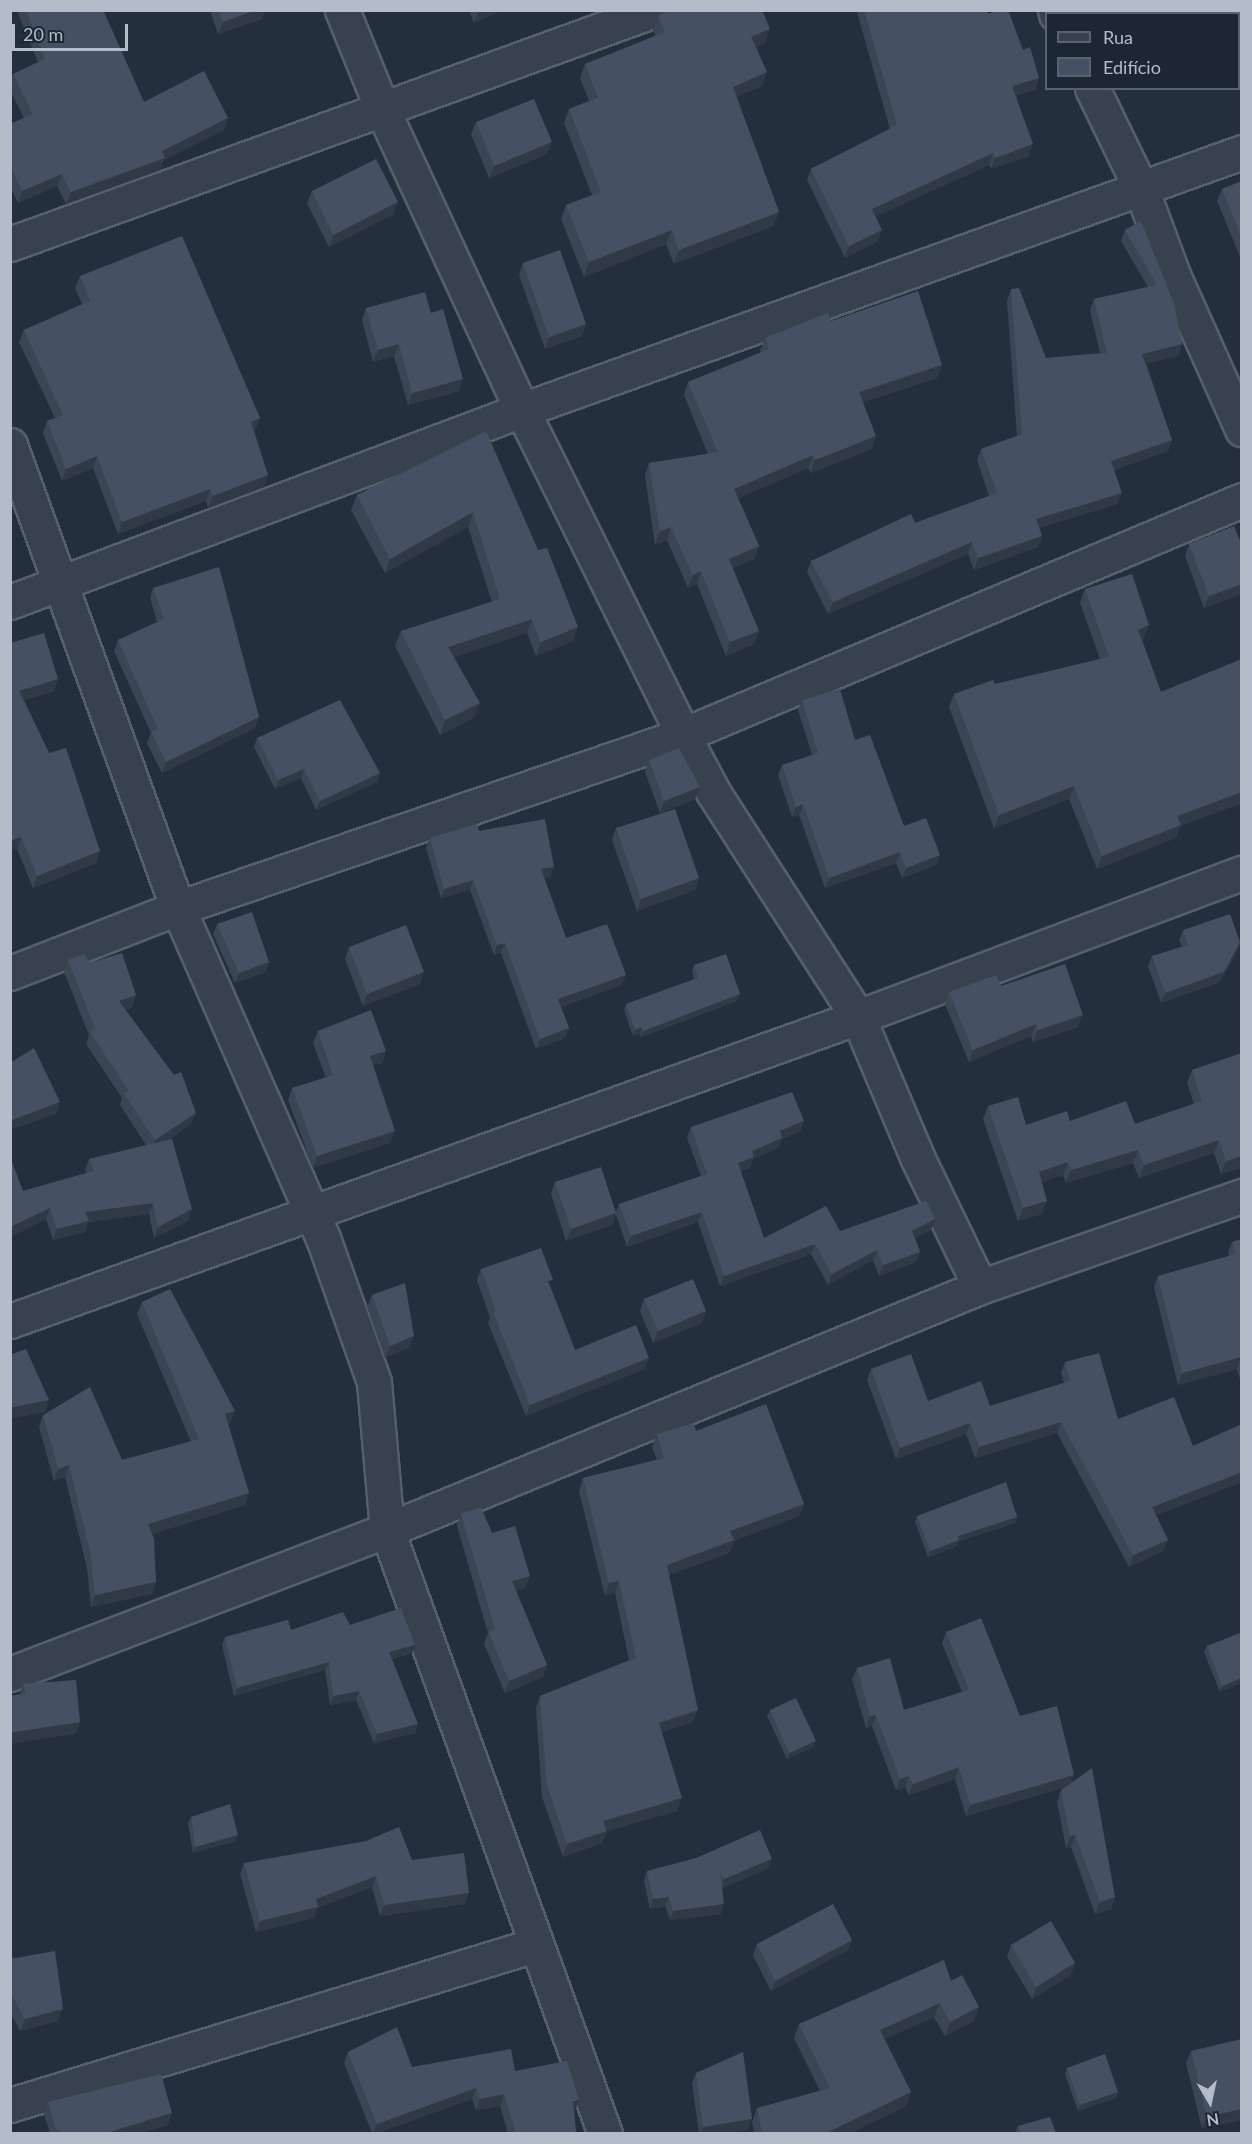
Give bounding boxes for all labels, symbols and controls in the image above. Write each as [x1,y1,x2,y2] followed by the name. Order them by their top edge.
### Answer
[15,12,130,50] scale bar
[1045,12,1240,90] legend
[23,23,63,45] text: 20 m
[1103,26,1133,48] text: Rua
[1103,56,1161,78] text: Edifício
[1180,2072,1240,2132] north arrow
[1205,2110,1220,2131] text: N

